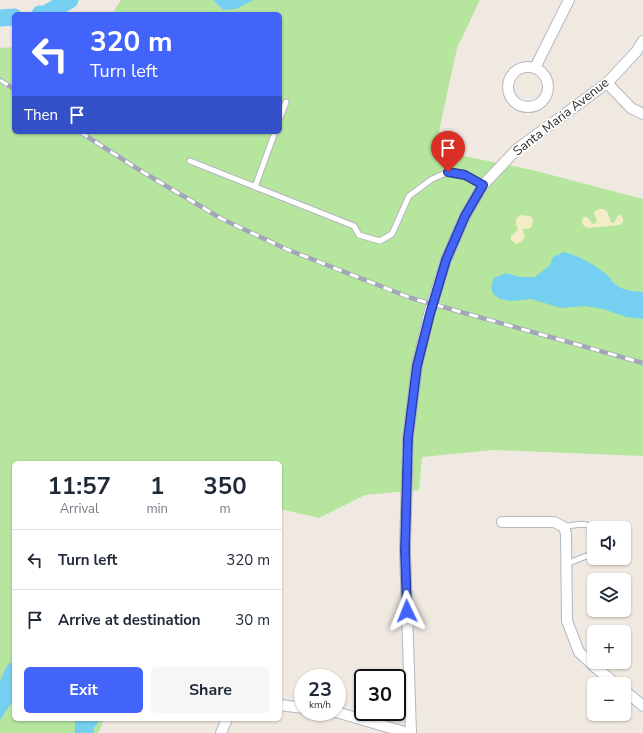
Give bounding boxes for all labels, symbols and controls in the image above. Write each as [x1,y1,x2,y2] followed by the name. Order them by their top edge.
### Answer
[90,23,173,61] text: 320 m
[24,28,76,80] icon: left
[90,59,158,83] text: Turn left
[509,74,613,160] street label: Santa Maria Avenue
[66,104,88,126] icon: arrive
[24,105,58,125] text: Then
[431,131,465,172] pin
[437,137,459,159] icon: arrive
[47,470,111,502] text: 11:57
[150,470,164,502] text: 1
[203,470,247,502] text: 350
[60,500,99,518] text: Arrival
[146,500,168,518] text: min
[219,500,231,518] text: m
[587,521,631,721] map controls
[587,521,631,565] button: sound
[24,549,46,571] icon: left
[58,550,117,570] text: Turn left
[226,550,270,570] text: 320 m
[587,573,631,617] button: layers
[386,590,428,632] position arrow
[24,609,46,631] icon: arrive
[58,610,201,630] text: Arrive at destination
[235,610,270,630] text: 30 m
[587,625,631,669] button: +
[24,667,143,713] button: Exit
[151,667,270,713] button: Share
[354,669,406,721] speed limit sign: 30
[308,676,332,703] text: 23
[587,677,631,721] button: −
[309,698,331,712] text: km/h

